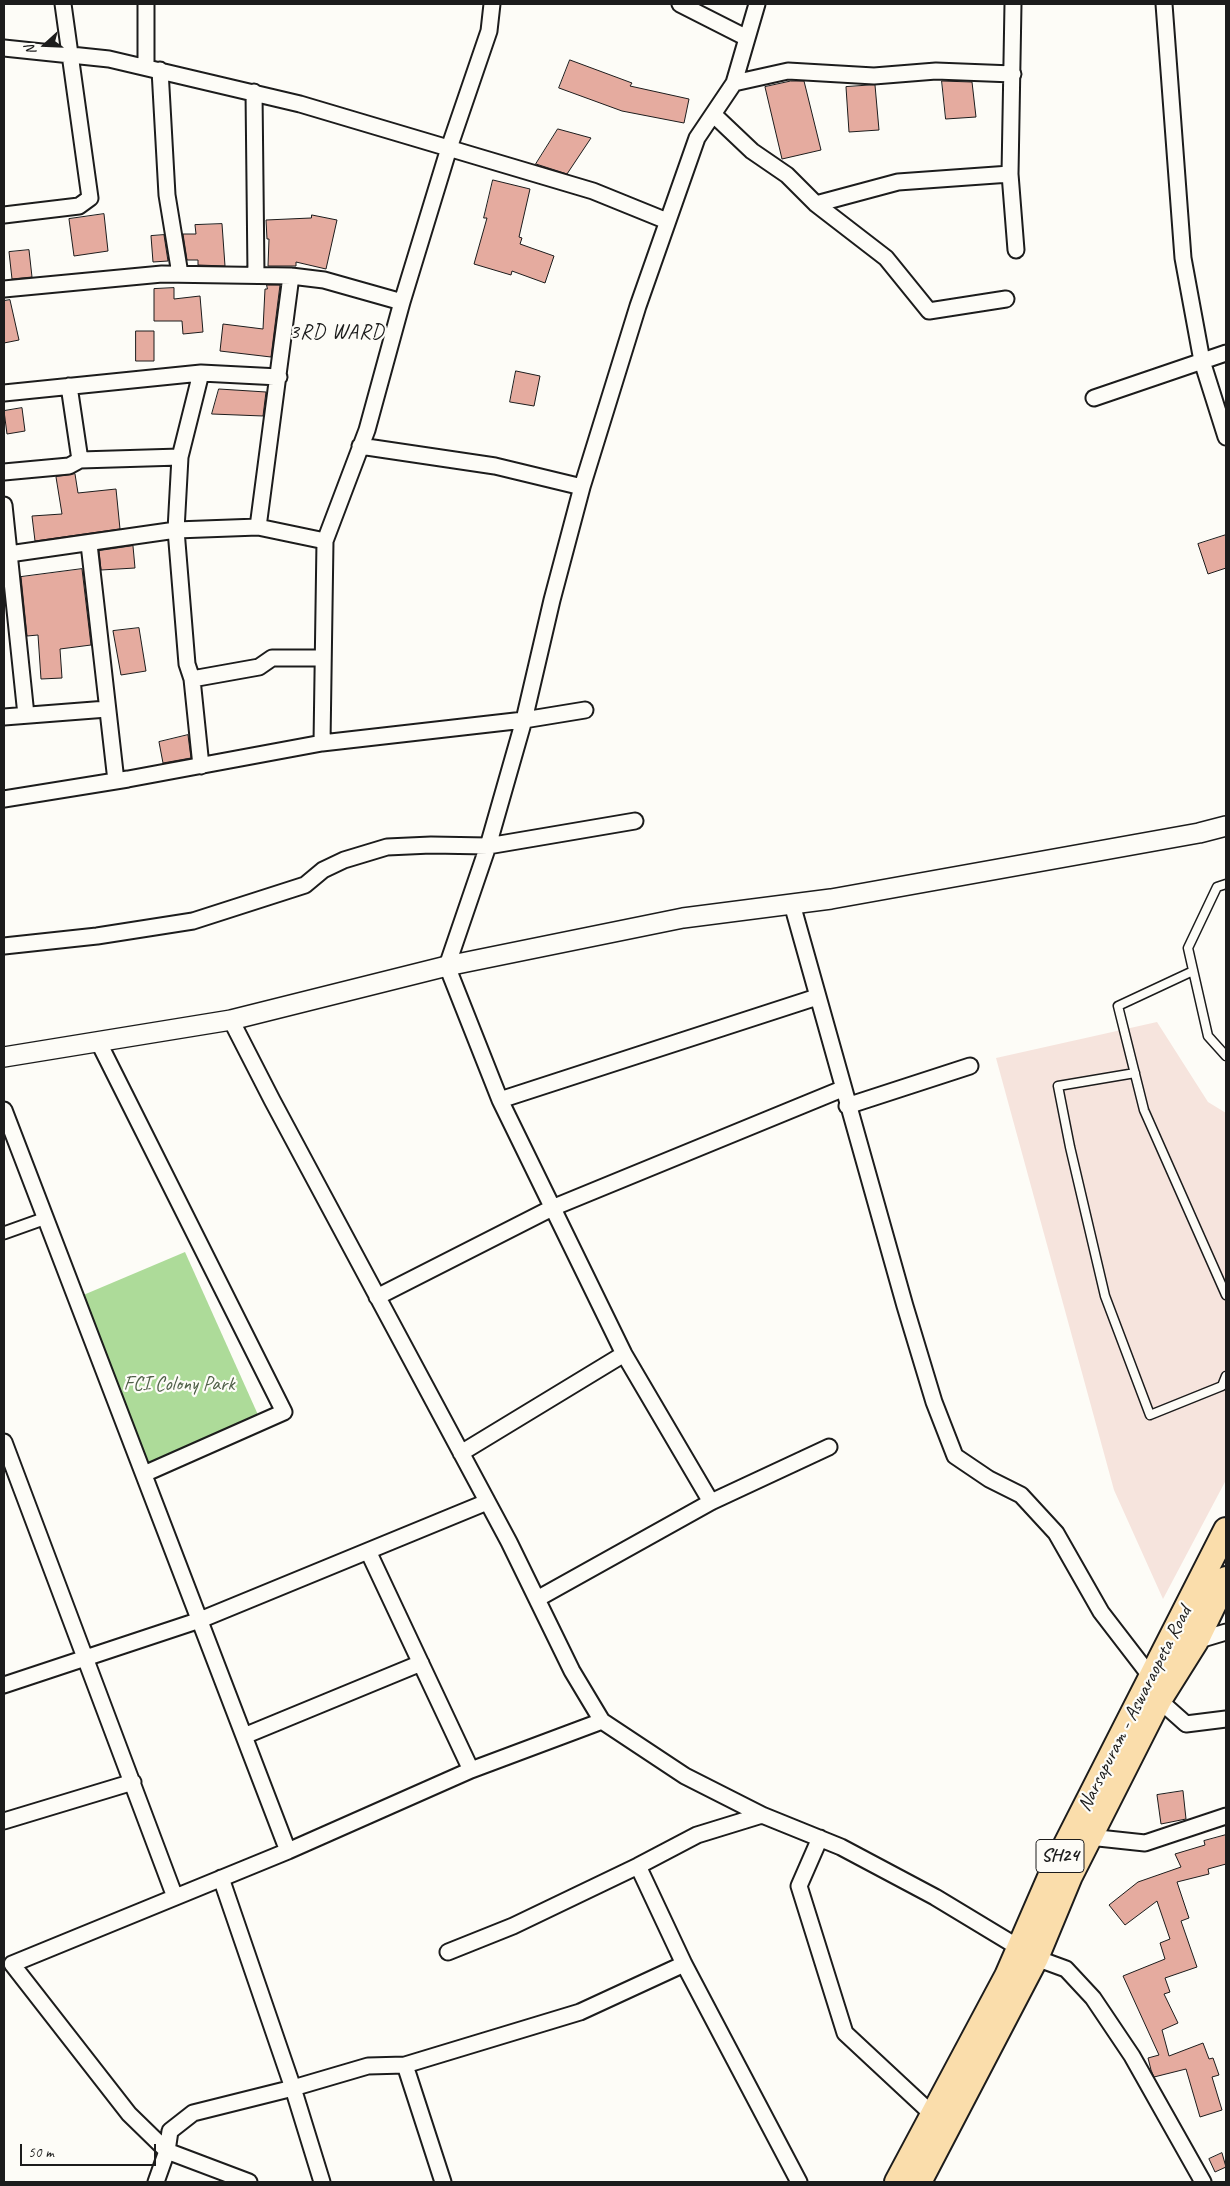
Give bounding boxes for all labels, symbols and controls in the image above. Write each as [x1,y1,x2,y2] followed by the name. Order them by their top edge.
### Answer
[20,20,70,70] north arrow
[21,43,40,57] text: N
[289,319,385,345] district label: 3RD WARD
[124,1373,234,1397] park label: FCI Colony Park
[1073,1602,1197,1816] street label: Narsapuram - Aswaraopeta Road
[1036,1840,1084,1872] road number: SH24
[22,2134,159,2166] scale bar
[28,2143,54,2162] text: 50 m

